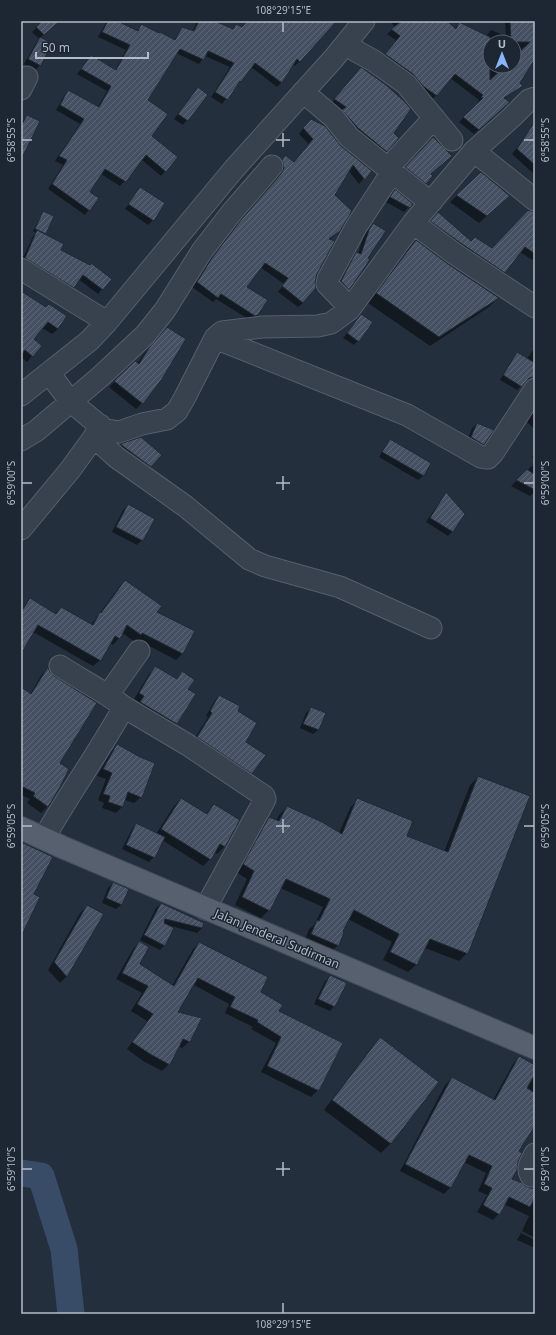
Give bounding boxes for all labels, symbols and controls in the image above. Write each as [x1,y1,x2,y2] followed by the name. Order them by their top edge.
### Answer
[255,3,311,17] text: 108°29'15"E
[36,34,148,60] scale bar
[482,34,522,74] north arrow
[498,36,506,51] text: U
[42,39,70,56] text: 50 m
[4,117,18,162] text: 6°58'55"S
[538,117,552,162] text: 6°58'55"S
[4,460,18,505] text: 6°59'00"S
[538,460,552,505] text: 6°59'00"S
[4,803,18,848] text: 6°59'05"S
[538,803,552,848] text: 6°59'05"S
[211,904,342,973] street label: Jalan Jenderal Sudirman
[4,1146,18,1191] text: 6°59'10"S
[538,1146,552,1191] text: 6°59'10"S
[255,1317,311,1331] text: 108°29'15"E

